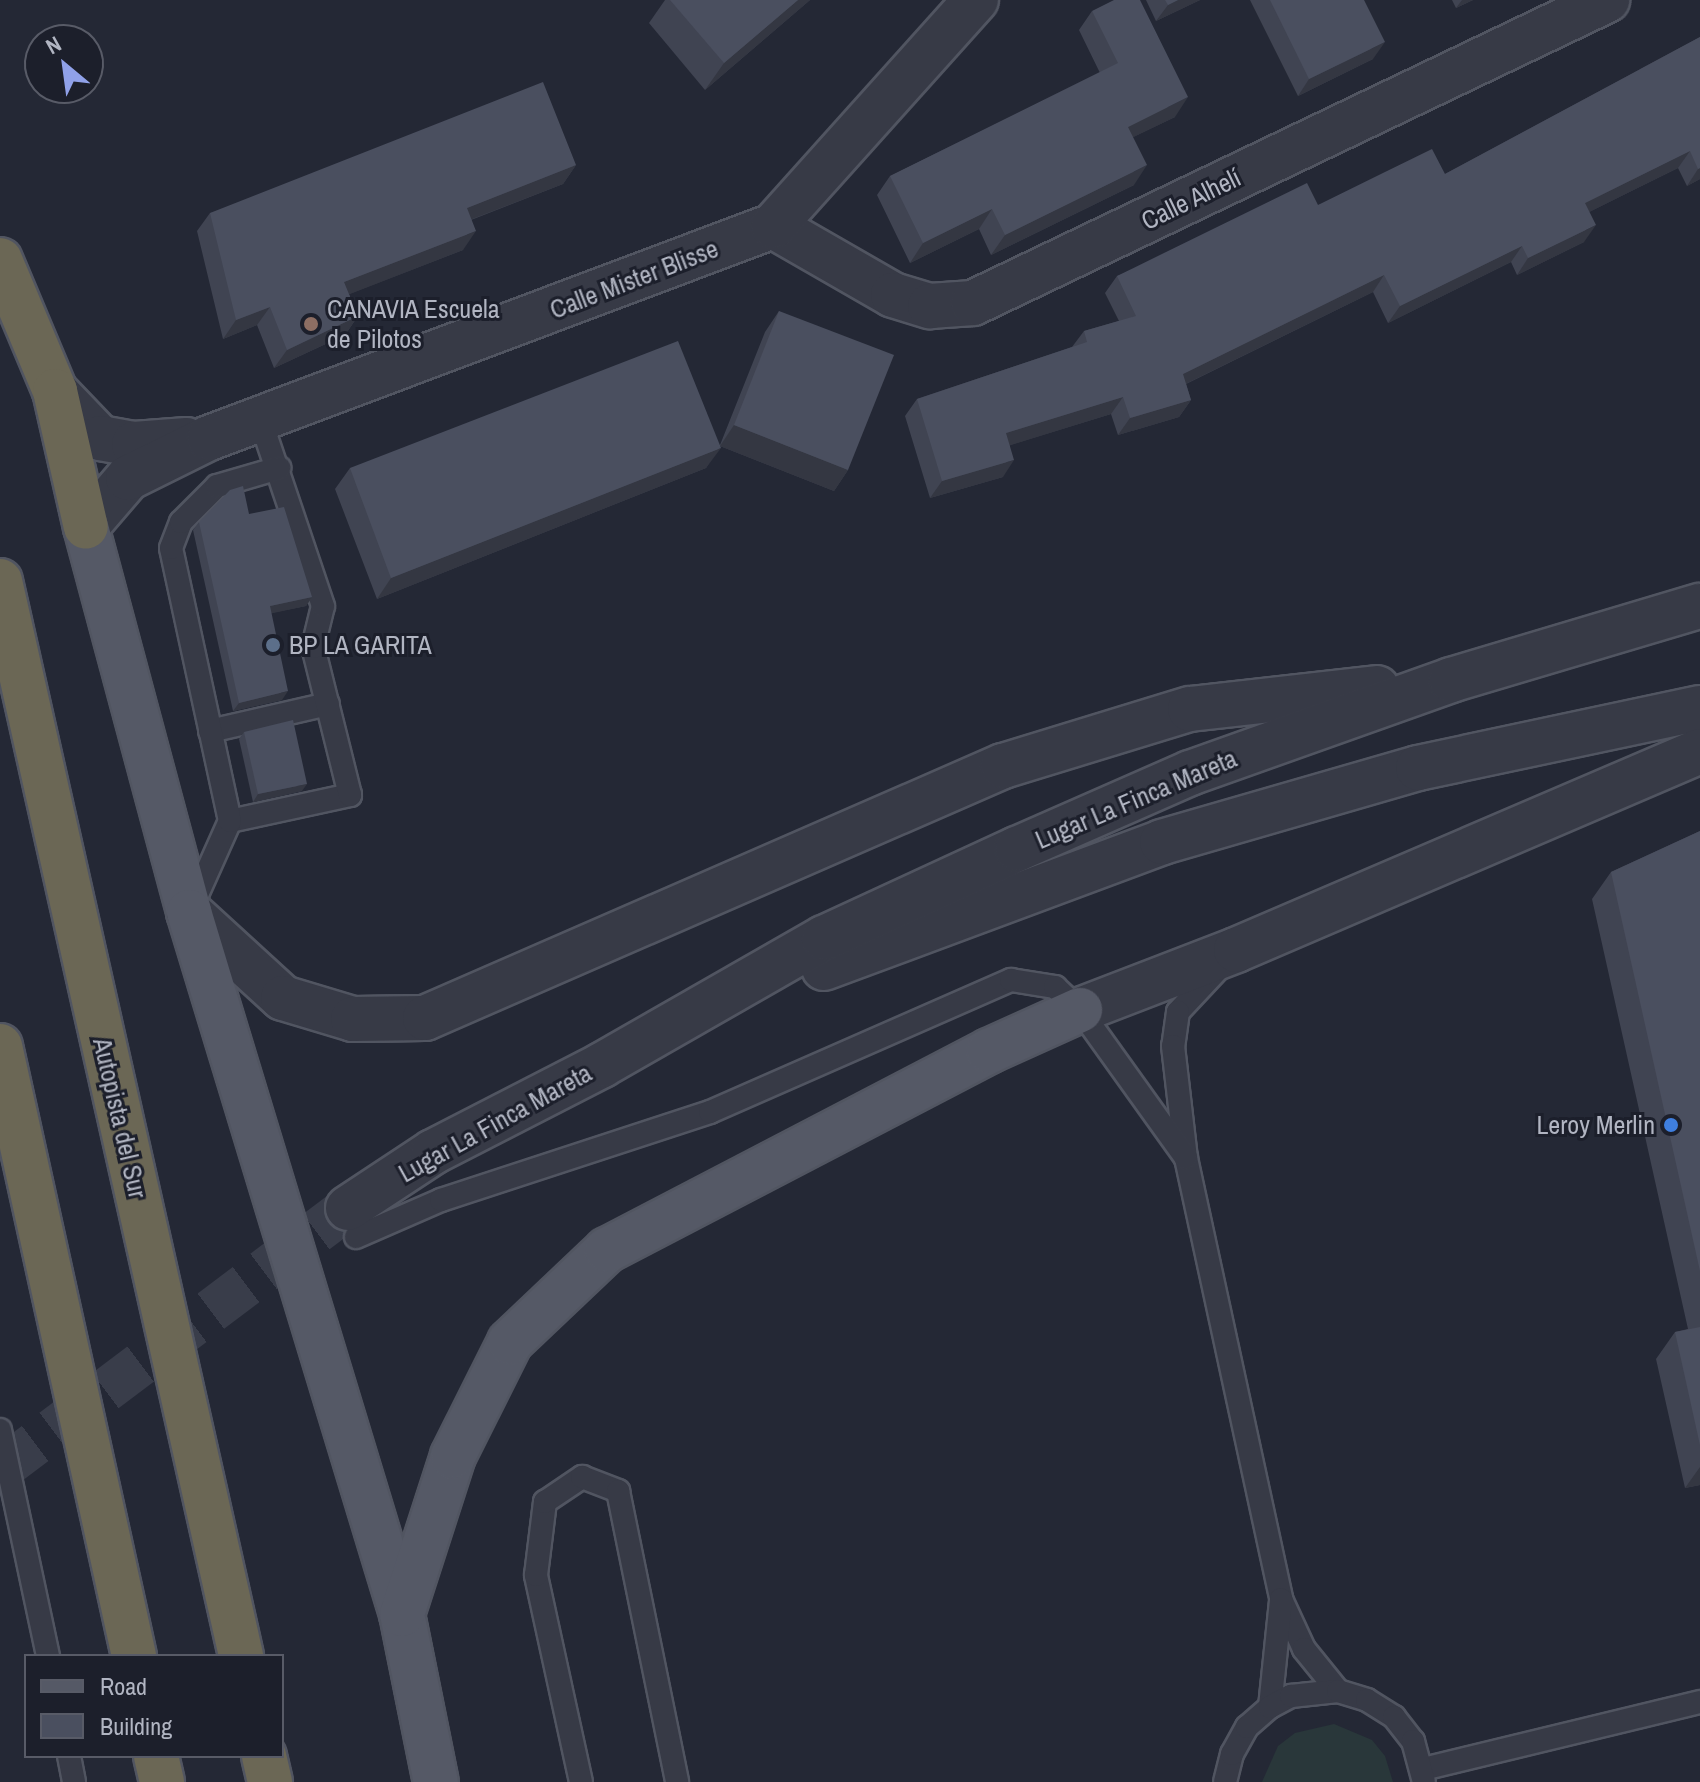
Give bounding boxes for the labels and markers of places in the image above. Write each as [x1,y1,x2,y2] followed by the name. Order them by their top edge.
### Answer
[327,293,501,354] place label: CANAVIA Escuela de Pilotos
[302,315,320,333] marker: CANAVIA Escuela de Pilotos
[289,629,433,661] place label: BP LA GARITA
[264,636,282,654] marker: BP LA GARITA
[1537,1109,1655,1141] place label: Leroy Merlin
[1662,1116,1680,1134] marker: Leroy Merlin

